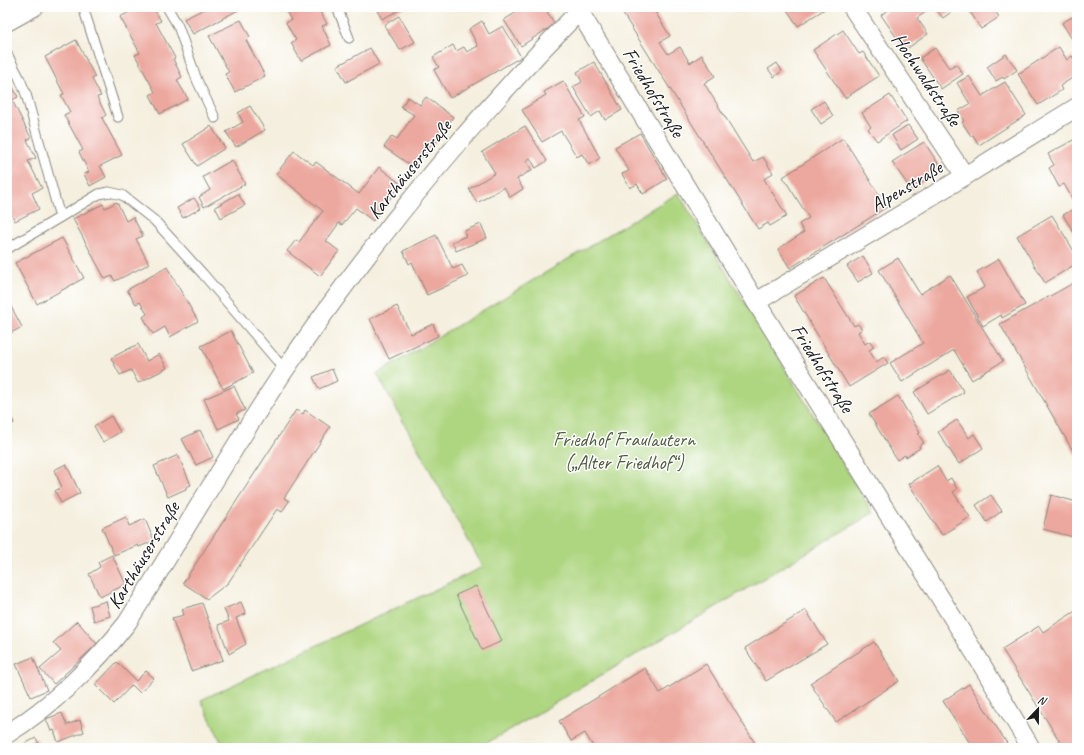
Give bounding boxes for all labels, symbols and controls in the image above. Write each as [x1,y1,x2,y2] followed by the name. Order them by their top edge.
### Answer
[886,28,968,132] street label: Hochwaldstraße
[617,43,691,143] street label: Friedhofstraße
[362,113,458,224] street label: Karthäuserstraße
[866,154,948,218] street label: Alpenstraße
[785,319,860,419] street label: Friedhofstraße
[553,427,696,475] park label: Friedhof Fraulautern („Alter Friedhof“)
[102,496,186,613] street label: Karthäuserstraße
[1018,689,1058,729] north arrow
[1036,692,1050,708] text: N

